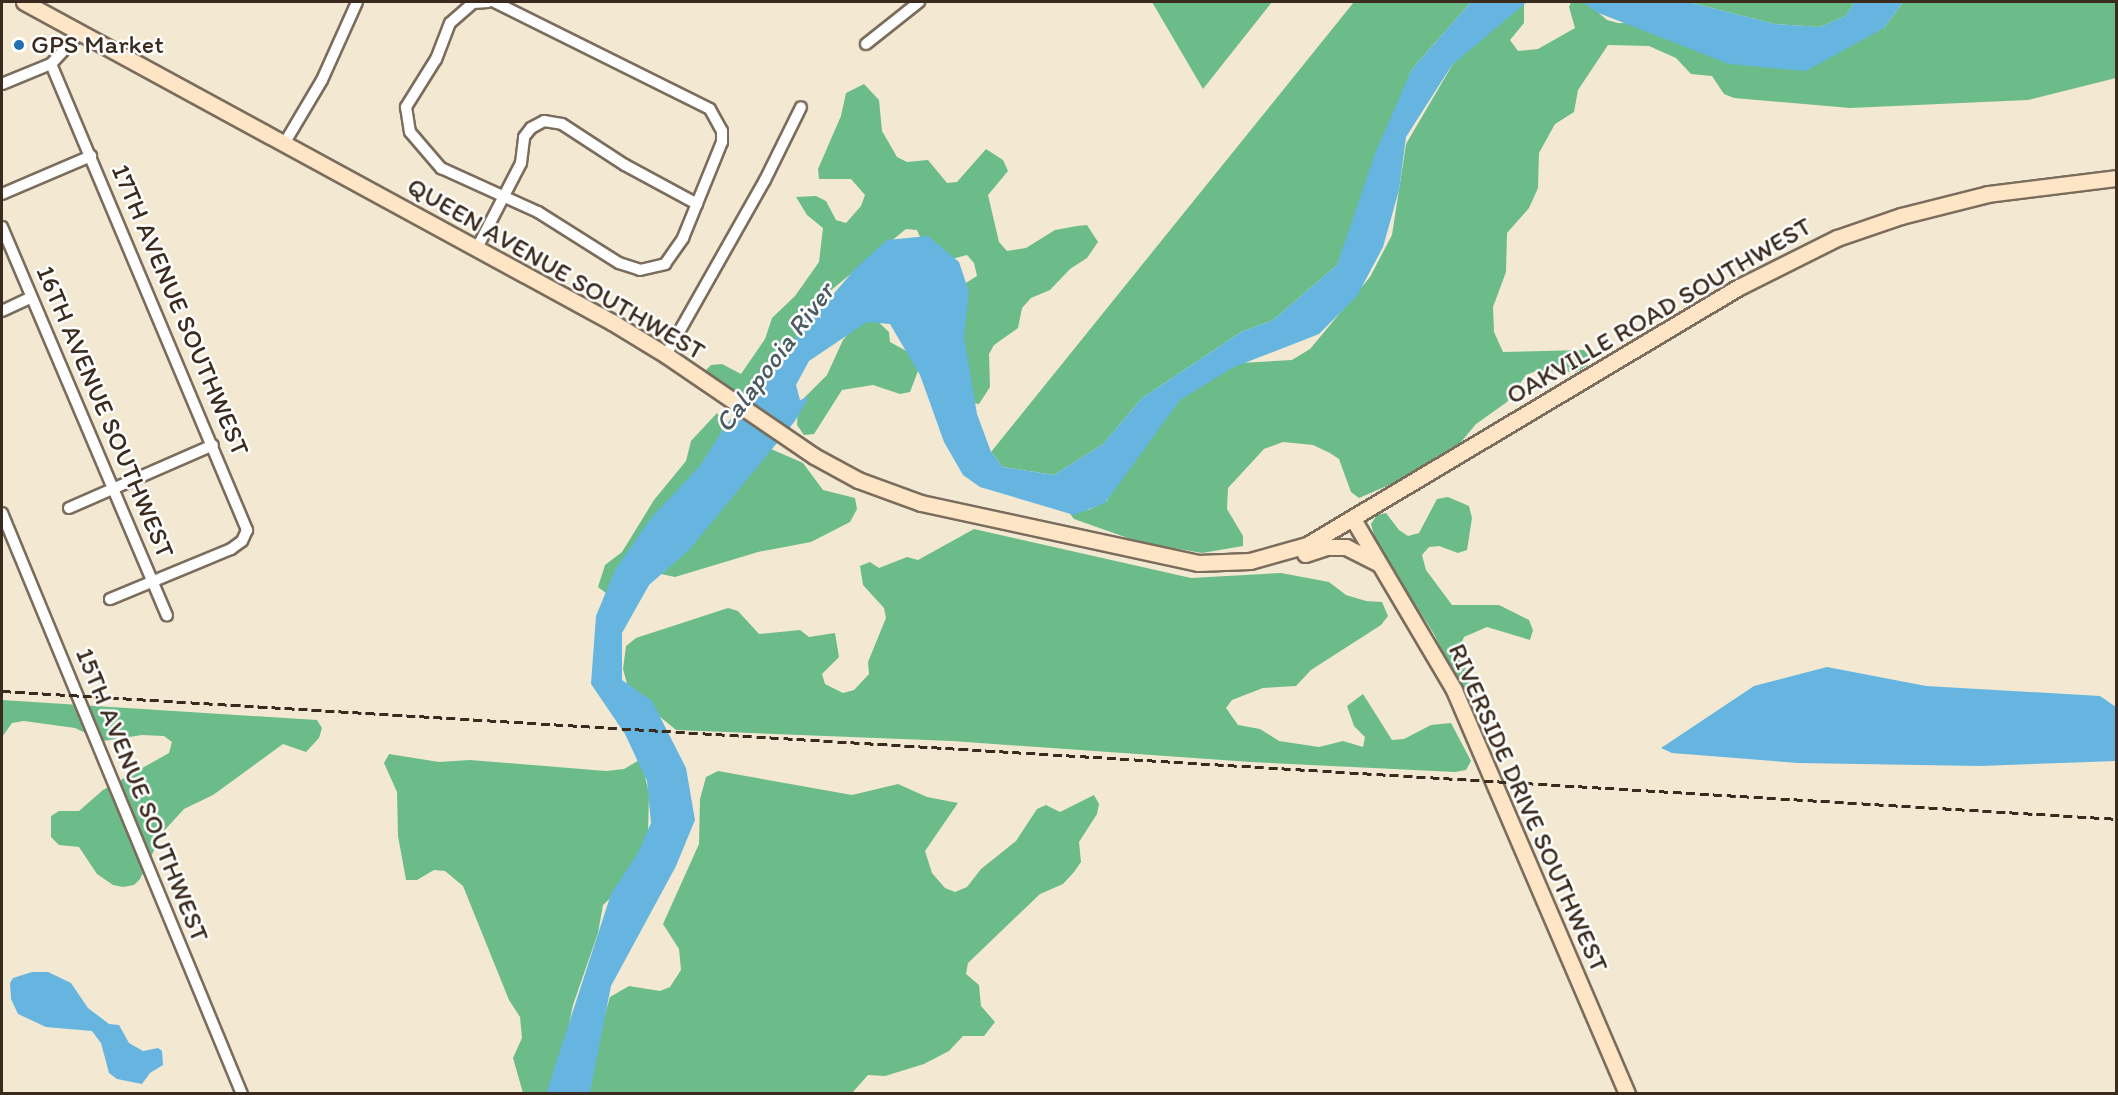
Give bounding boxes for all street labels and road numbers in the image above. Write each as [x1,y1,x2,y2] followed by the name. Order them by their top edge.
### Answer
[104,160,256,460] street label: 17TH AVENUE SOUTHWEST
[402,171,710,367] street label: QUEEN AVENUE SOUTHWEST
[1501,211,1817,411] street label: OAKVILLE ROAD SOUTHWEST
[29,261,181,563] street label: 16TH AVENUE SOUTHWEST
[1441,637,1615,979] street label: RIVERSIDE DRIVE SOUTHWEST
[69,644,215,946] street label: 15TH AVENUE SOUTHWEST

